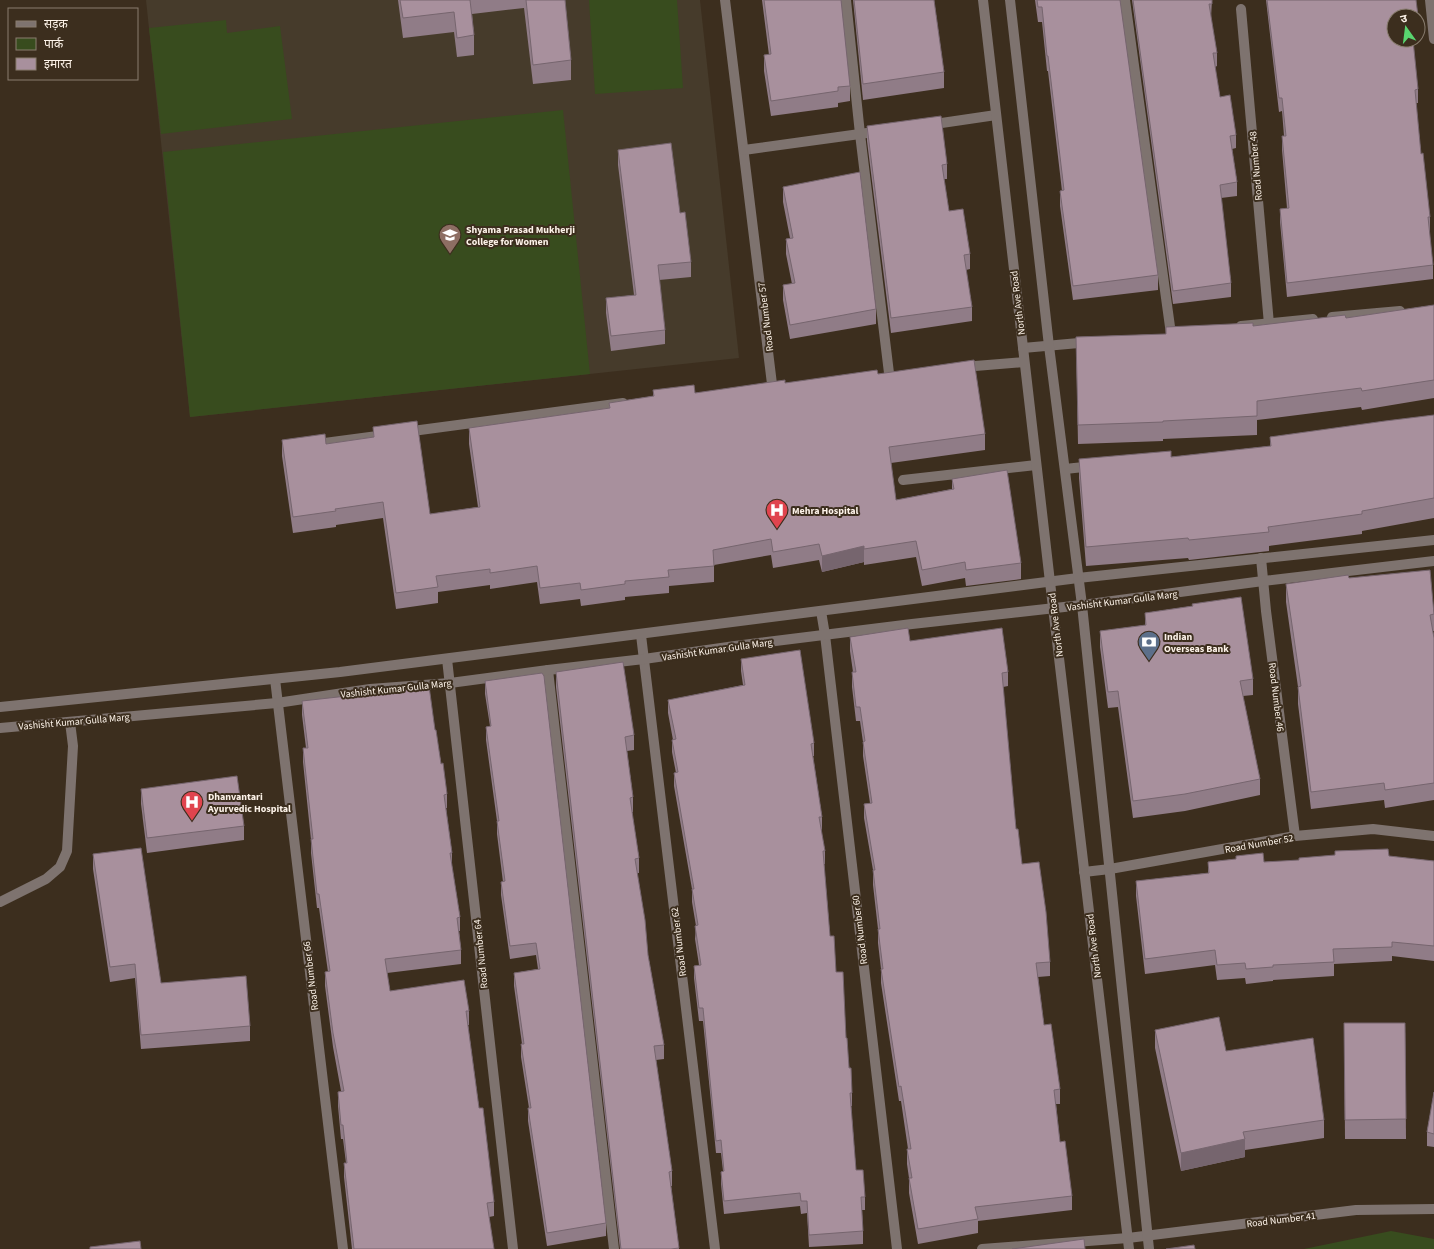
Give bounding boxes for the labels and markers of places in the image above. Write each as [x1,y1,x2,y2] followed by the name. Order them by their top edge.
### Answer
[437,222,463,255] school or university icon: Shyama Prasad Mukherji College for Women
[466,223,575,249] place label: Shyama Prasad Mukherji College for Women
[764,497,790,530] hospital icon: Mehra Hospital
[792,504,859,518] place label: Mehra Hospital
[1136,629,1162,662] bank icon: Indian Overseas Bank
[1164,630,1229,656] place label: Indian Overseas Bank
[179,789,205,822] hospital icon: Dhanvantari Ayurvedic Hospital
[207,790,291,816] place label: Dhanvantari Ayurvedic Hospital

